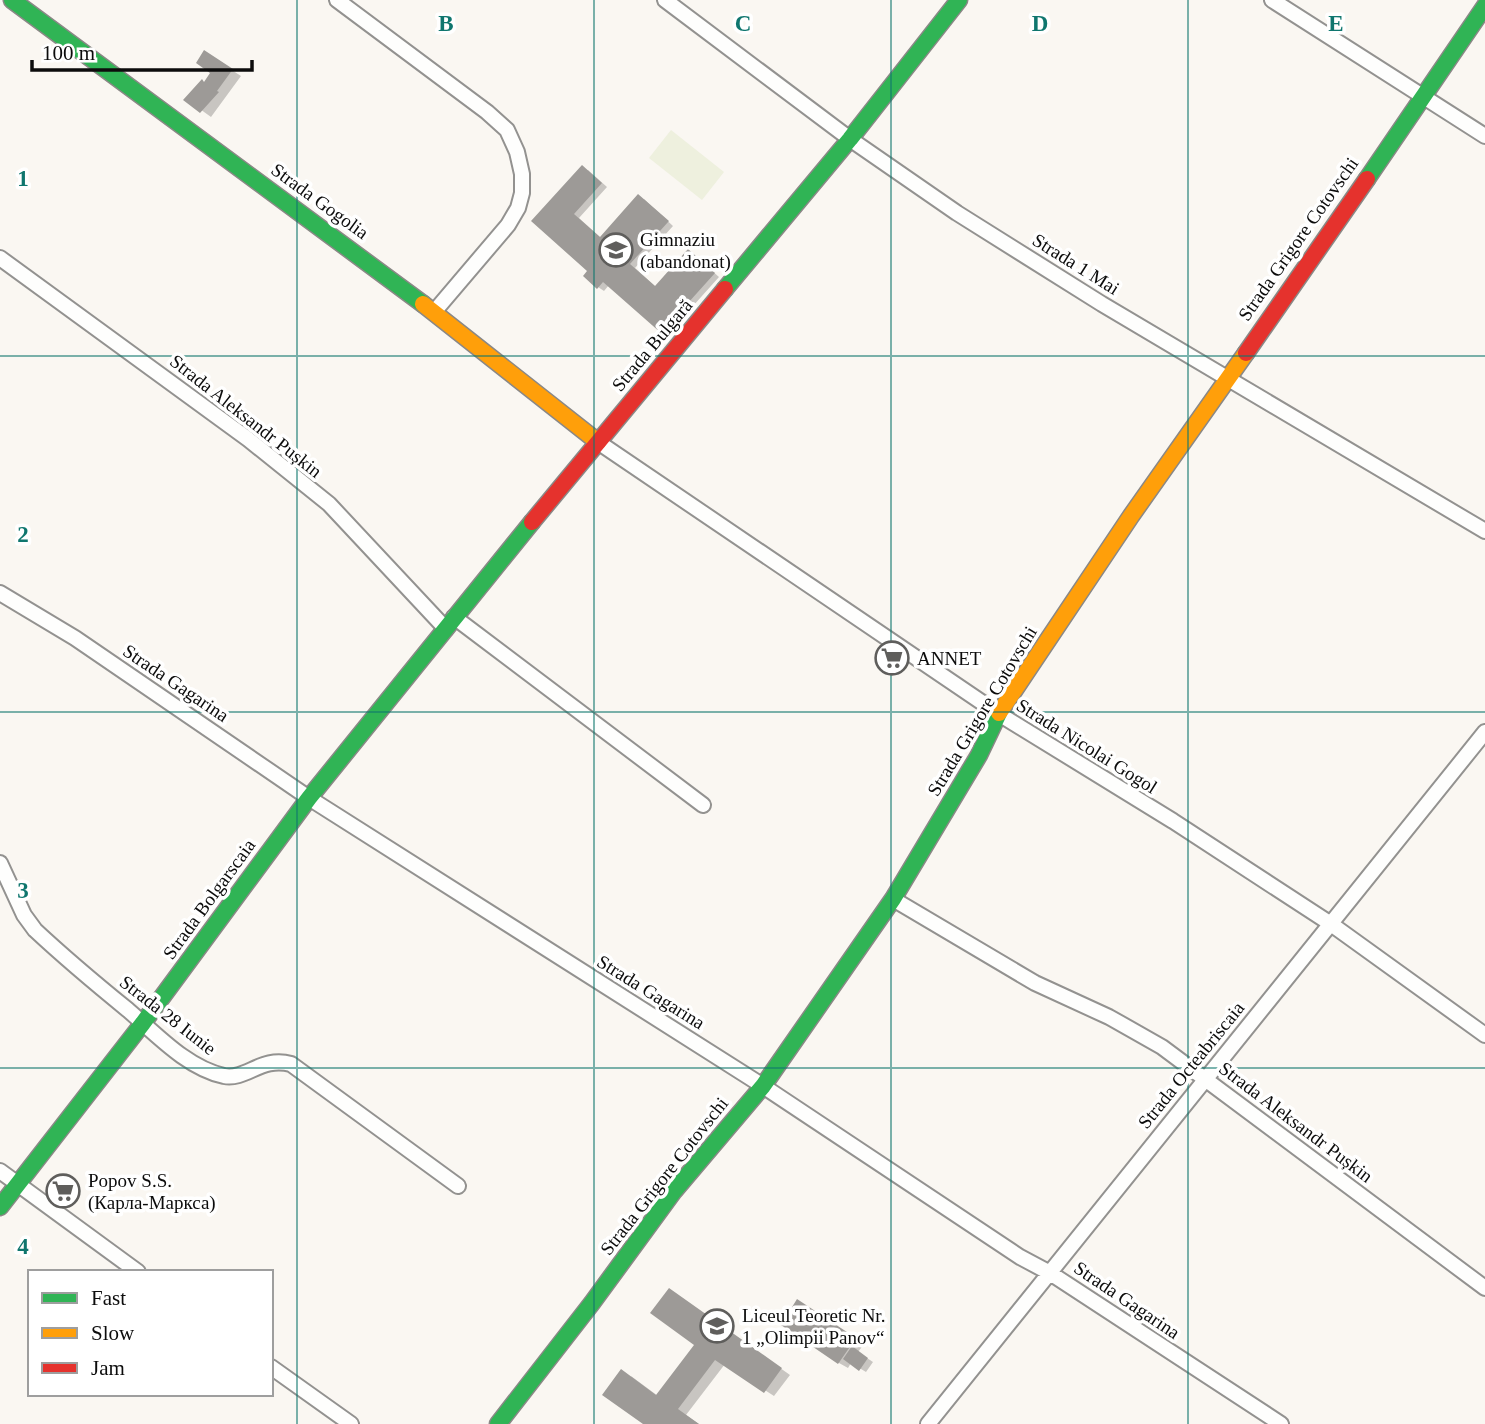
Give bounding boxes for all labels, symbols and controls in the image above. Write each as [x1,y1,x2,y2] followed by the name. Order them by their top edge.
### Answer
[438,11,454,36] text: B
[735,11,751,36] text: C
[1032,11,1048,36] text: D
[1328,11,1344,36] text: E
[32,28,252,72] scale bar
[42,41,95,65] text: 100 m
[1234,153,1362,325] street label: Strada Grigore Cotovschi
[268,159,373,243] street label: Strada Gogolia
[17,166,29,191] text: 1
[640,229,731,273] place label: Gimnaziu (abandonat)
[1029,229,1123,299] street label: Strada 1 Mai
[597,231,635,269] school or university icon: Gimnaziu (abandonat)
[607,294,697,395] street label: Strada Bulgară
[166,350,326,482] street label: Strada Aleksandr Pușkin
[17,522,29,547] text: 2
[923,622,1041,800] street label: Strada Grigore Cotovschi
[873,639,911,677] supermarket icon: ANNET
[119,640,233,726] street label: Strada Gagarina
[917,648,982,669] place label: ANNET
[1013,694,1161,798] street label: Strada Nicolai Gogol
[158,835,260,963] street label: Strada Bolgarscaia
[17,878,29,903] text: 3
[593,951,709,1034] street label: Strada Gagarina
[116,971,220,1059] street label: Strada 28 Iunie
[1134,997,1249,1132] street label: Strada Octeabriscaia
[1215,1057,1377,1187] street label: Strada Aleksandr Pușkin
[596,1093,732,1259] street label: Strada Grigore Cotovschi
[88,1170,216,1214] place label: Popov S.S. (Карла-Маркса)
[44,1172,82,1210] supermarket icon: Popov S.S. (Карла-Маркса)
[17,1234,29,1259] text: 4
[1070,1257,1184,1343] street label: Strada Gagarina
[28,1270,273,1396] legend
[91,1286,126,1310] text: Fast
[742,1305,885,1348] place label: Liceul Teoretic Nr. 1 „Olimpii Panov“
[698,1307,736,1345] school or university icon: Liceul Teoretic Nr. 1 „Olimpii Panov“
[91,1321,135,1345] text: Slow
[91,1356,125,1380] text: Jam

